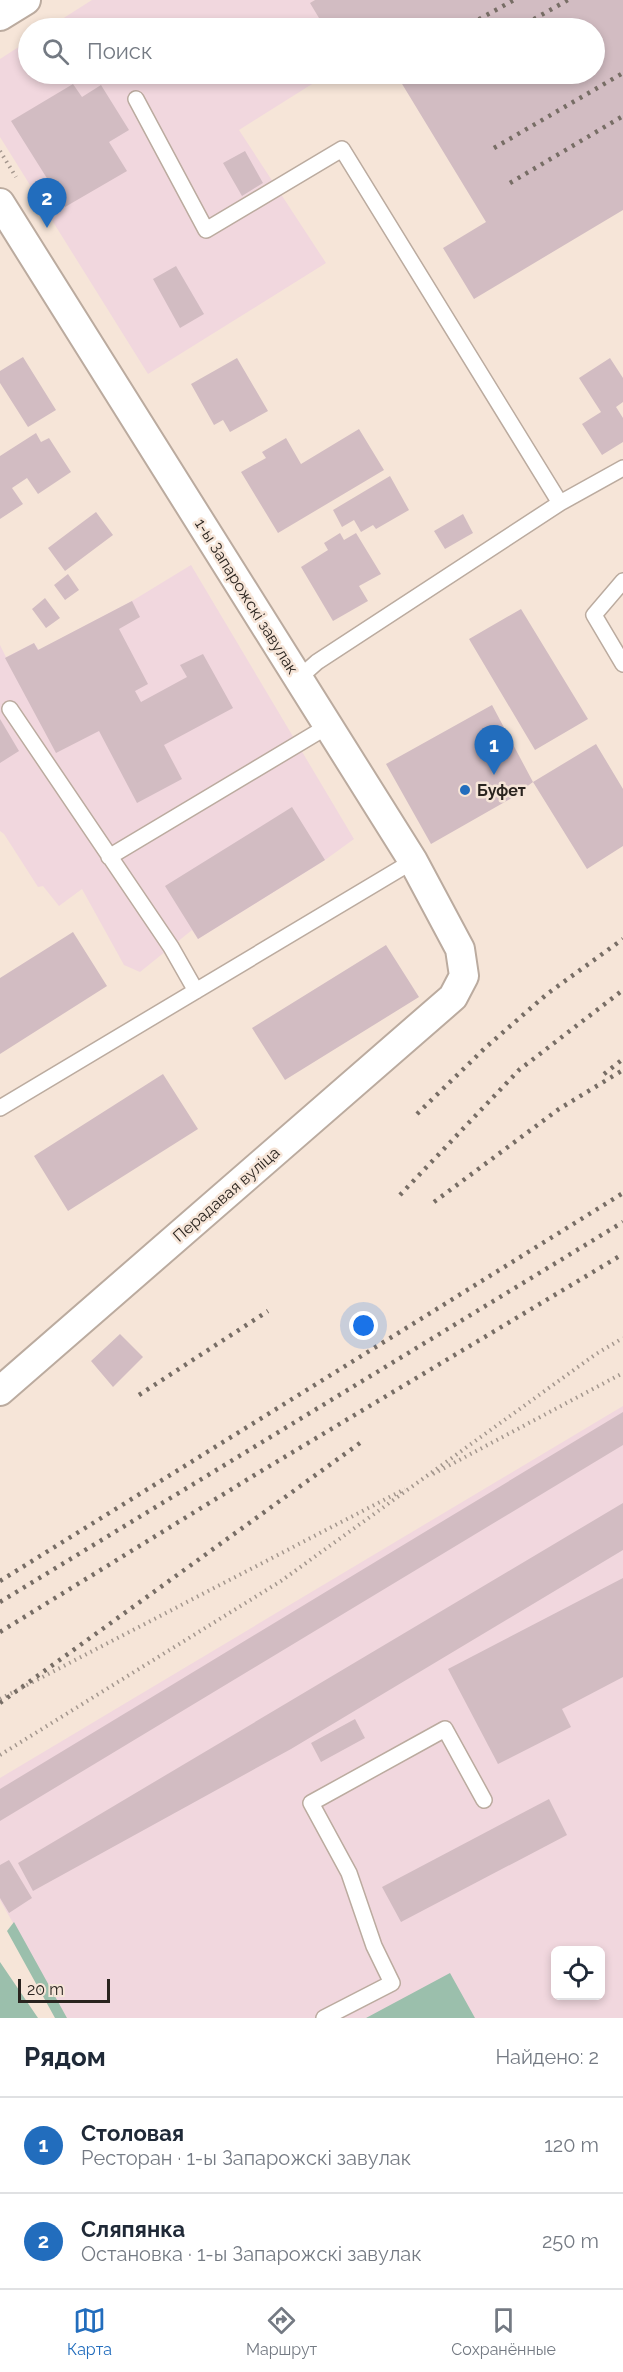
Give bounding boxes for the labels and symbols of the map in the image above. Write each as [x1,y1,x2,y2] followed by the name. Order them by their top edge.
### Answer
[28,178,66,228] pin: 2
[191,515,302,678] street label: 1-ы Запарожскі завулак
[474,726,514,775] pin: 1
[477,781,526,800] place label: Буфет
[458,783,472,797] marker: Буфет
[169,1143,283,1246] street label: Перадавая вуліца
[349,1311,378,1340] your location
[18,1976,110,2004] scale bar

